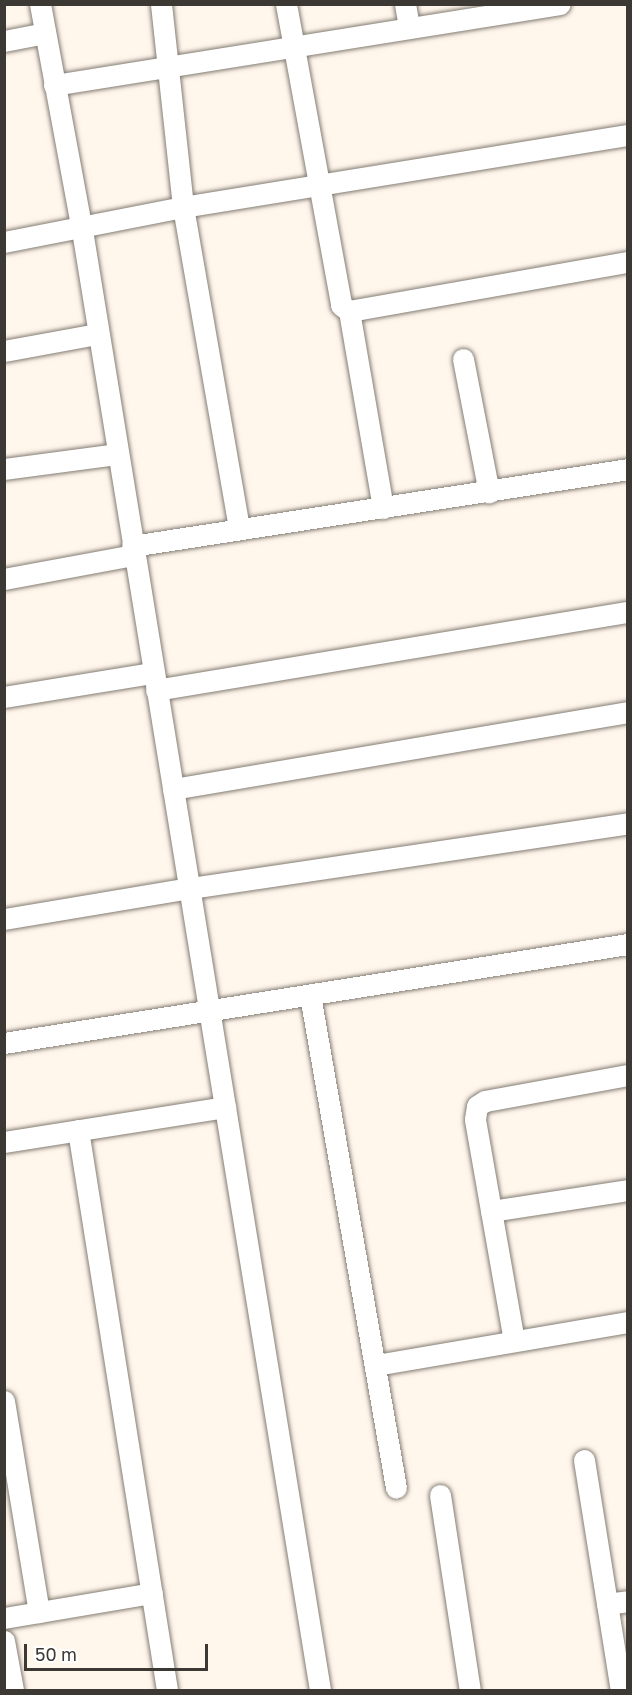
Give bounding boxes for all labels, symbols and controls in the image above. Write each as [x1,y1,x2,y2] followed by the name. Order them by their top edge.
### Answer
[27,1632,212,1670] scale bar
[35,1643,77,1665] text: 50 m

